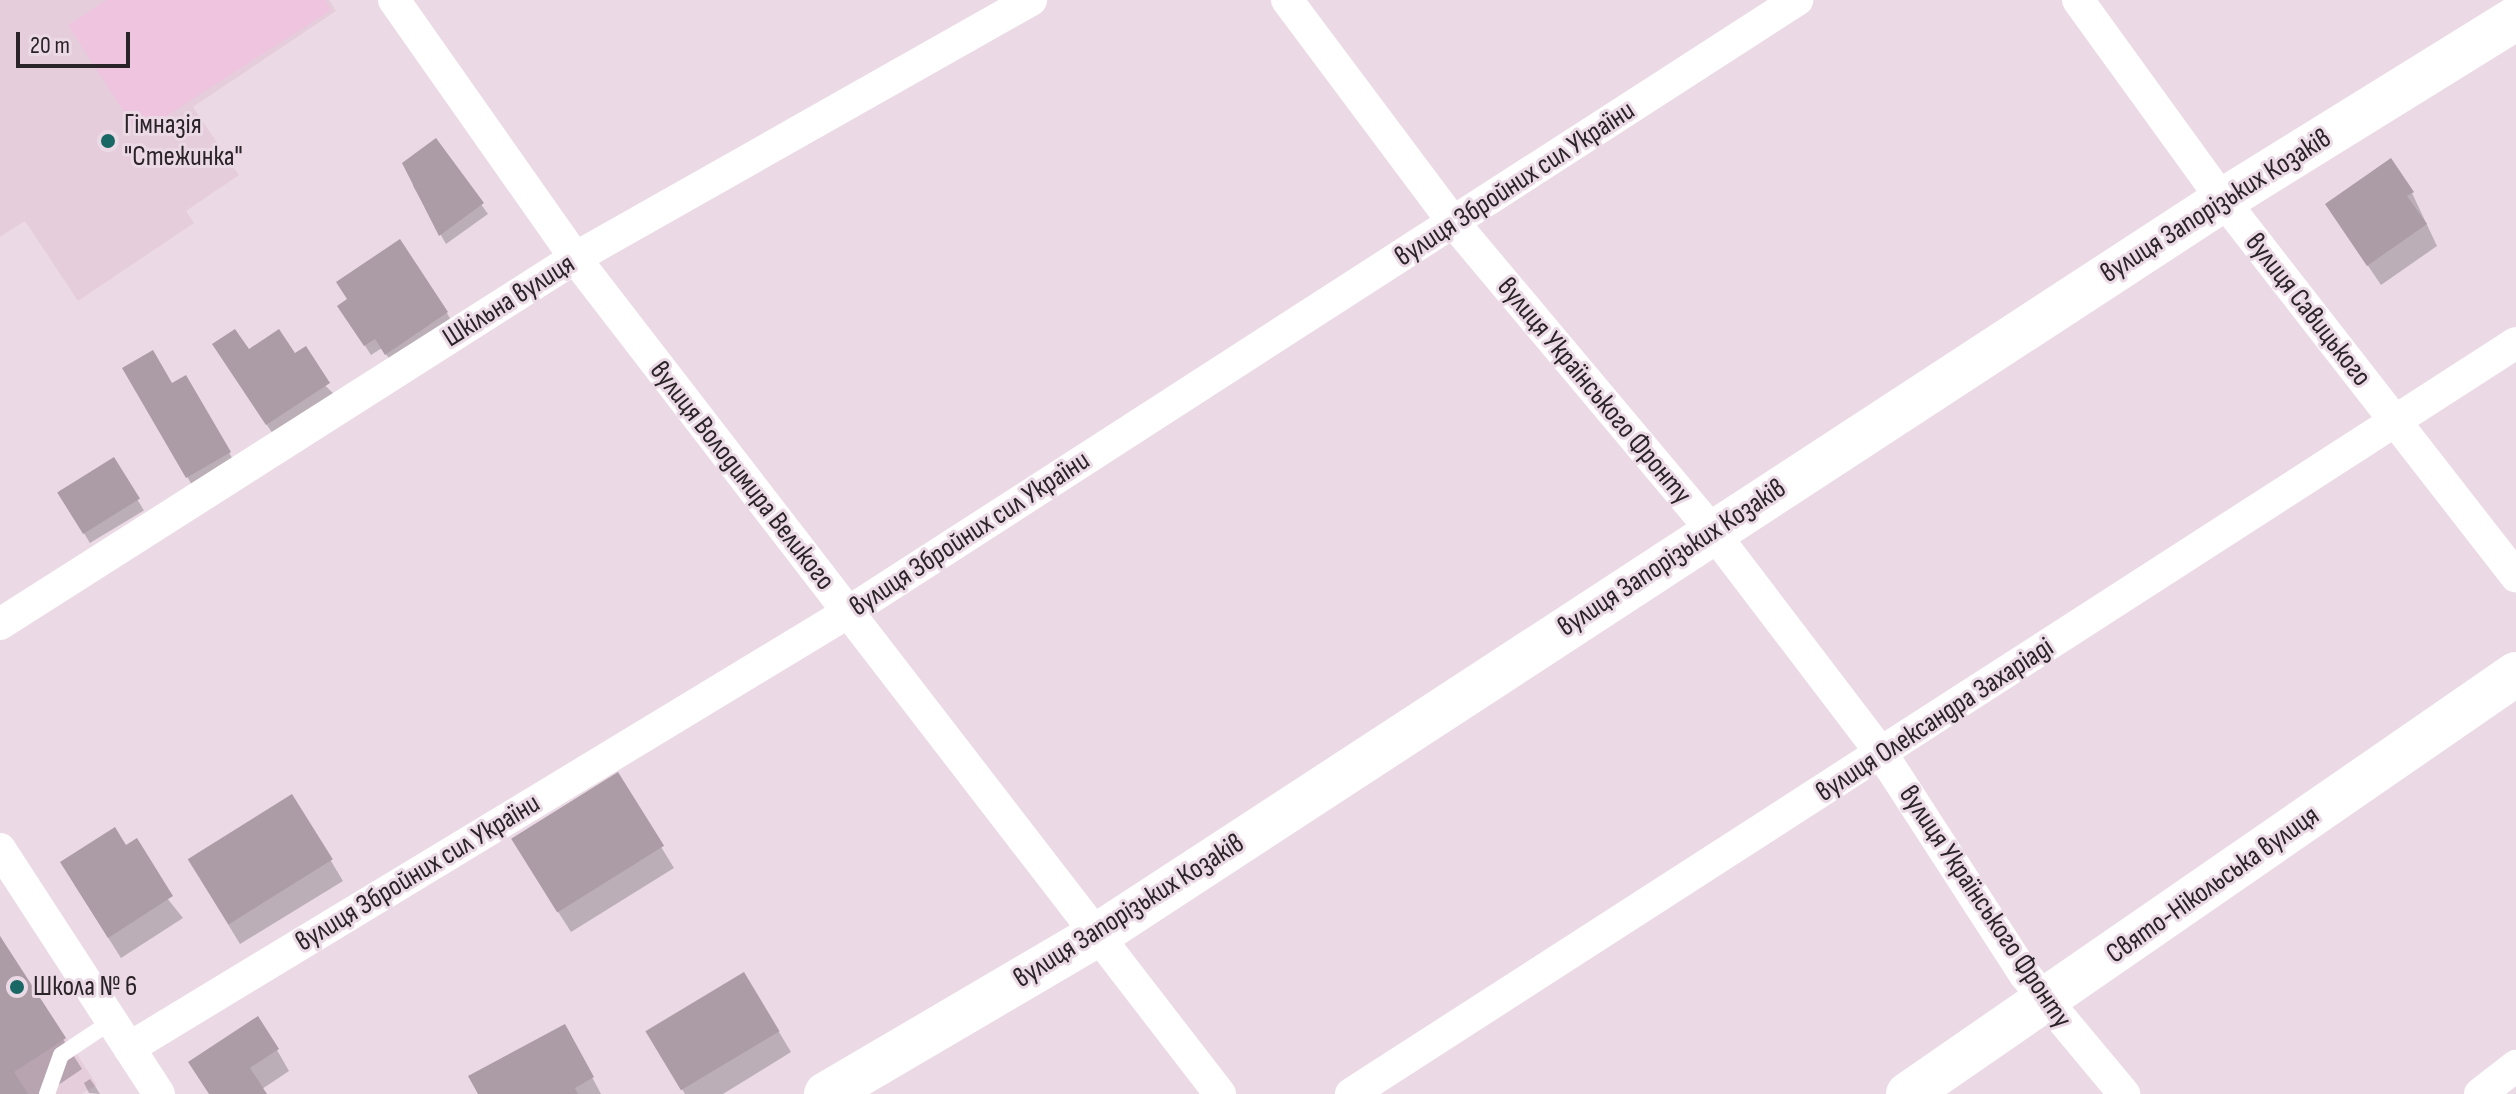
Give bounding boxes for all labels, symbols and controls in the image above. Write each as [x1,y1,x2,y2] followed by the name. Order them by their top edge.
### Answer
[20,16,134,66] scale bar
[30,31,70,60] text: 20 m
[1389,94,1641,274] street label: вулиця Збройних сил України
[124,108,243,174] place label: Гімназія "Стежинка"
[2095,122,2337,290] street label: вулиця Запорізьких Козаків
[99,132,117,150] marker: Гімназія "Стежинка"
[2238,227,2378,393] street label: вулиця Савицького
[437,247,581,355] street label: Шкільна вулиця
[1490,271,1698,511] street label: вулиця Українського Фронту
[642,355,842,597] street label: вулиця Володимира Великого
[844,444,1096,624] street label: вулиця Збройних сил України
[1552,472,1792,644] street label: вулиця Запорізьких Козаків
[1810,631,2060,809] street label: вулиця Олександра Захаріаді
[1891,780,2079,1034] street label: вулиця Українського Фронту
[290,787,546,959] street label: вулиця Збройних сил України
[2100,799,2326,971] street label: Свято-Нікольська вулиця
[1008,827,1250,995] street label: вулиця Запорізьких Козаків
[33,970,137,1004] place label: Школа № 6
[8,978,26,996] marker: Школа № 6

